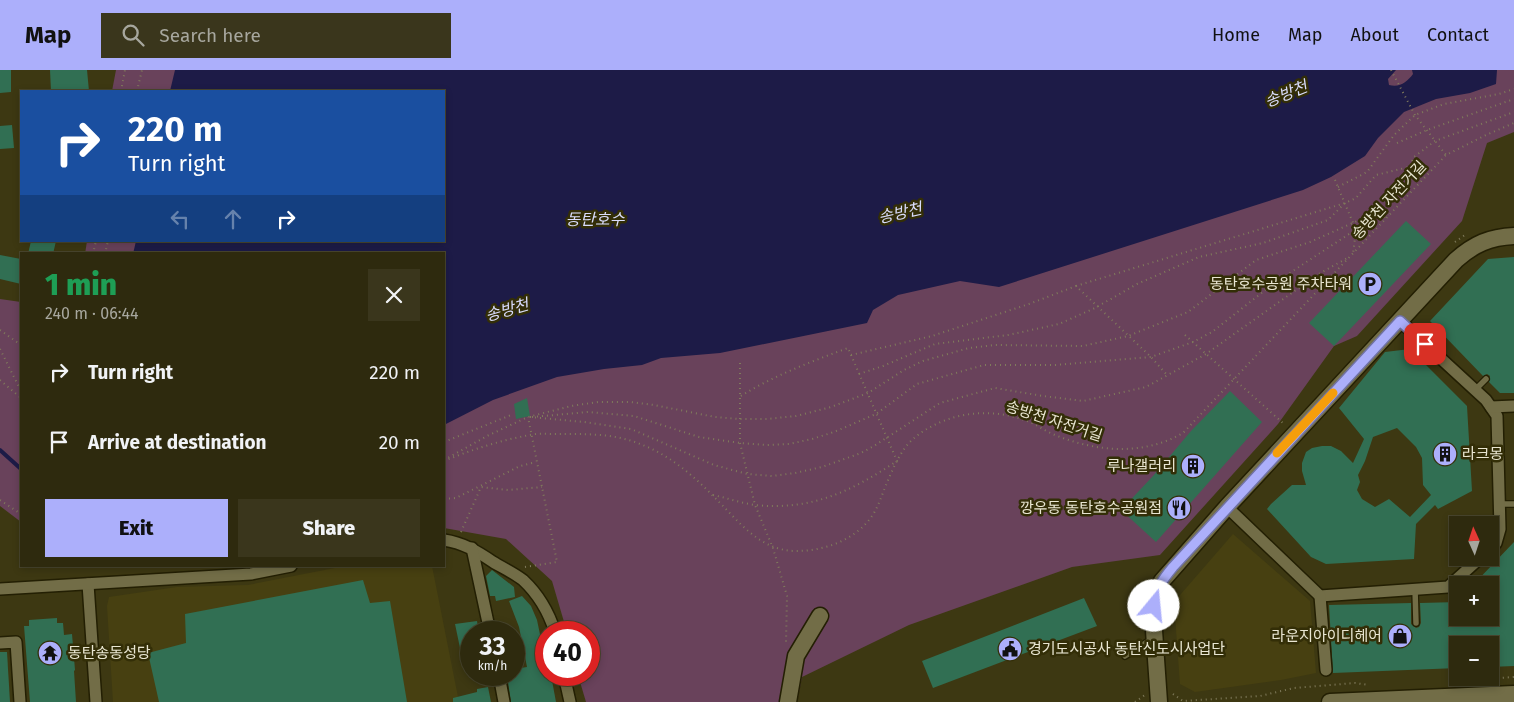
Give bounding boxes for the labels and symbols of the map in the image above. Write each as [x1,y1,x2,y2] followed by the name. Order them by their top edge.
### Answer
[1262,76,1312,111] water label: 송방천
[1348,157,1430,243] street label: 송방천 자전거길
[876,198,926,227] water label: 송방천
[566,210,626,229] water label: 동탄호수
[1357,271,1383,297] parking icon: 동탄호수공원 주차타워
[1210,275,1352,293] place label: 동탄호수공원 주차타워
[483,294,533,325] water label: 송방천
[1404,323,1446,365] pin
[1003,397,1105,445] street label: 송방천 자전거길
[1432,441,1458,467] building icon: 라크몽
[1462,445,1503,463] place label: 라크몽
[1180,453,1206,479] building icon: 루나갤러리
[1107,457,1176,475] place label: 루나갤러리
[1166,495,1192,521] restaurant icon: 깡우동 동탄호수공원점
[1020,499,1162,517] place label: 깡우동 동탄호수공원점
[1449,516,1499,566] north arrow
[1127,579,1179,631] position arrow
[535,621,600,686] speed limit sign: 40
[1387,623,1413,649] shop icon: 라운지아이디헤어
[1272,627,1382,645] place label: 라운지아이디헤어
[997,636,1023,662] public building icon: 경기도시공사 동탄신도시사업단
[37,640,63,666] temple icon: 동탄송동성당
[1028,640,1225,658] place label: 경기도시공사 동탄신도시사업단
[68,644,151,662] place label: 동탄송동성당

